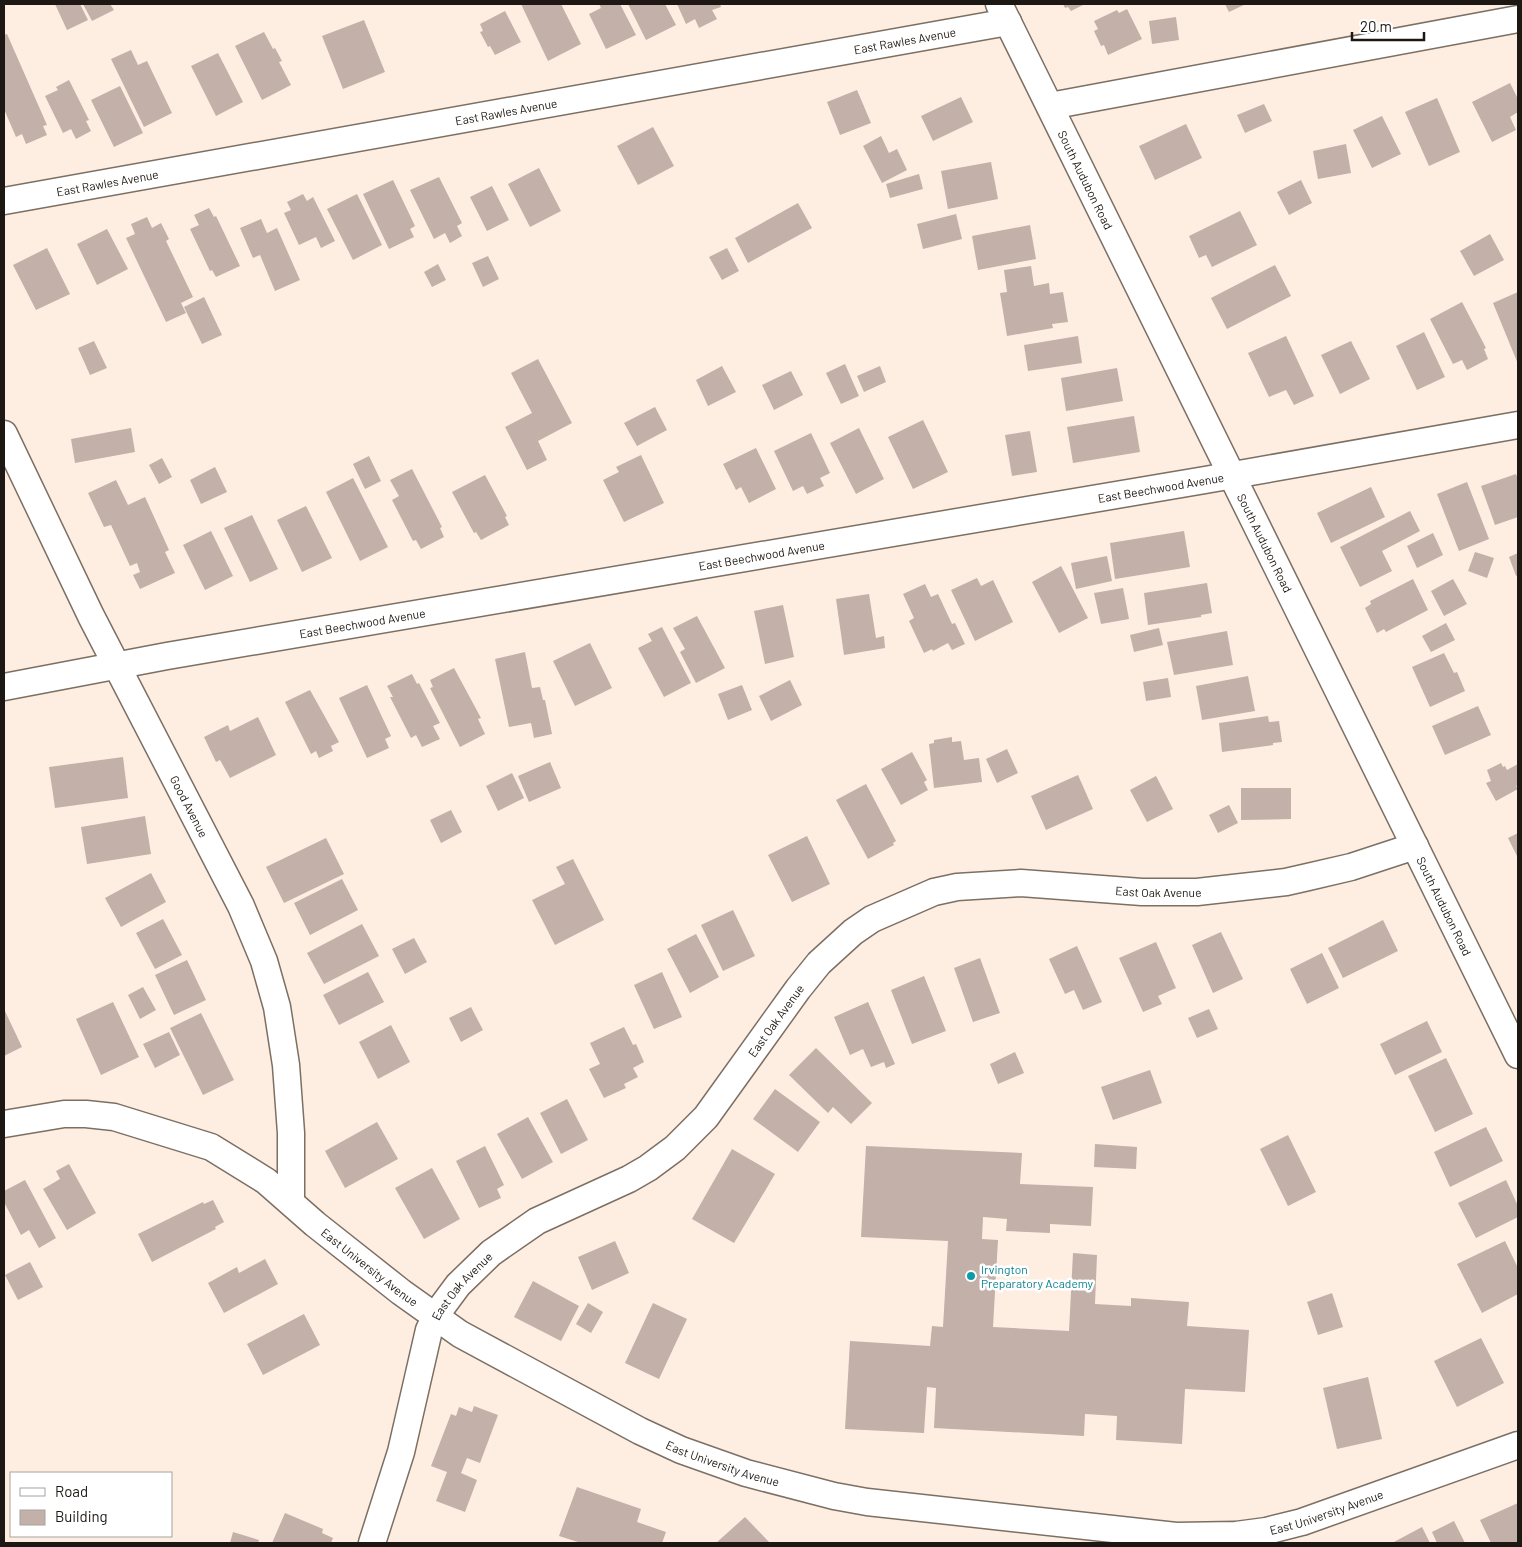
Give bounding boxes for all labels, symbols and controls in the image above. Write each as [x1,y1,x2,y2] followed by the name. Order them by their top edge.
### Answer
[1352,10,1424,42] scale bar
[1360,17,1392,35] text: 20 m
[853,24,957,56] street label: East Rawles Avenue
[454,96,558,127] street label: East Rawles Avenue
[1056,128,1116,231] street label: South Audubon Road
[55,167,160,199] street label: East Rawles Avenue
[1097,470,1225,505] street label: East Beechwood Avenue
[1235,491,1295,595] street label: South Audubon Road
[698,538,826,573] street label: East Beechwood Avenue
[298,605,426,640] street label: East Beechwood Avenue
[168,773,211,840] street label: Good Avenue
[1414,854,1475,958] street label: South Audubon Road
[1115,883,1202,899] street label: East Oak Avenue
[745,981,806,1059] street label: East Oak Avenue
[319,1225,421,1309] street label: East University Avenue
[428,1249,495,1322] street label: East Oak Avenue
[981,1262,1094,1290] place label: Irvington Preparatory Academy
[965,1270,977,1282] marker: Irvington Preparatory Academy
[664,1437,781,1488] street label: East University Avenue
[10,1472,172,1537] legend
[55,1482,88,1500] text: Road
[1268,1487,1385,1537] street label: East University Avenue
[55,1507,108,1525] text: Building

